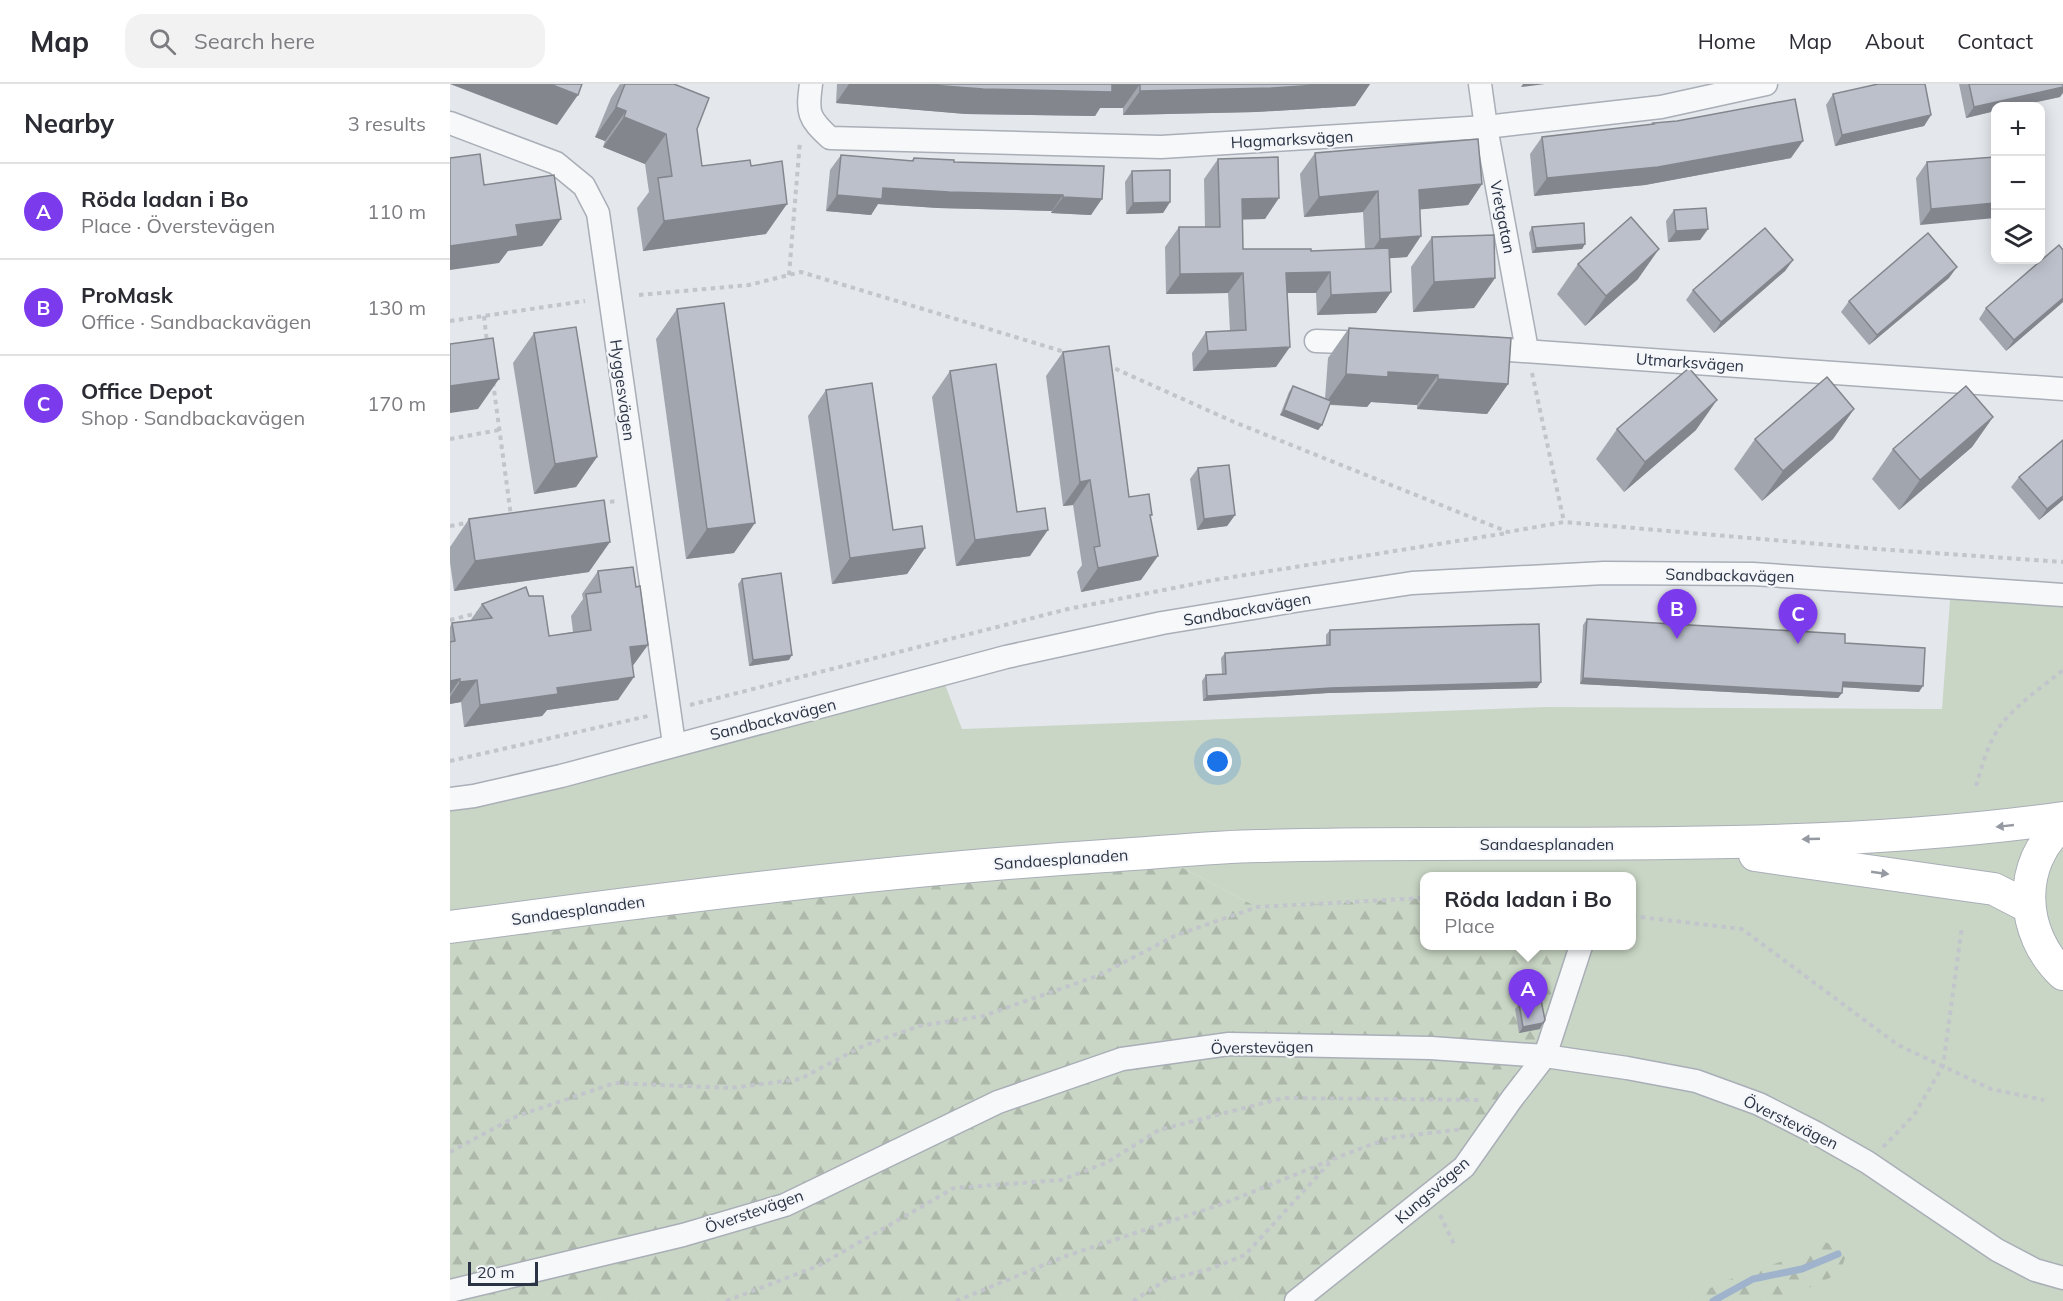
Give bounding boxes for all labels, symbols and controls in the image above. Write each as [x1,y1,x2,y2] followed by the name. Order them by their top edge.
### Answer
[125,14,545,68] search box
[30,24,89,59] text: Map
[146,25,179,58] icon: search
[194,27,315,55] text: Search here
[1698,28,1756,54] text: Home
[1789,28,1832,54] text: Map
[1865,28,1924,54] text: About
[1957,28,2033,54] text: Contact
[1991,102,2045,264] map controls
[1991,102,2045,156] button: +
[24,107,114,140] text: Nearby
[348,111,426,136] text: 3 results
[1230,126,1354,152] street label: Hagmarksvägen
[1991,156,2045,210] button: −
[1486,179,1520,255] street label: Vretgatan
[81,185,248,213] text: Röda ladan i Bo
[36,199,51,224] text: A
[367,199,426,224] text: 110 m
[1991,210,2045,264] button: layers
[81,213,275,238] text: Place · Överstevägen
[81,281,173,309] text: ProMask
[37,295,50,320] text: B
[367,295,426,320] text: 130 m
[81,309,311,334] text: Office · Sandbackavägen
[606,338,640,442] street label: Hyggesvägen
[1635,348,1745,376] street label: Utmarksvägen
[81,377,212,405] text: Office Depot
[37,391,50,416] text: C
[367,391,426,416] text: 170 m
[81,405,305,430] text: Shop · Sandbackavägen
[1665,564,1795,586] street label: Sandbackavägen
[1182,588,1312,630] street label: Sandbackavägen
[1658,590,1696,639] pin: B
[1778,594,1818,644] pin: C
[708,694,838,744] street label: Sandbackavägen
[1203,747,1232,776] your location
[1995,821,2014,831] one-way arrow
[1480,834,1614,854] street label: Sandaesplanaden
[1801,834,1820,843] one-way arrow
[993,844,1129,874] street label: Sandaesplanaden
[1870,869,1889,878] one-way arrow
[1420,872,1636,950] popup
[1444,885,1612,913] text: Röda ladan i Bo
[510,891,646,929] street label: Sandaesplanaden
[1444,913,1495,938] text: Place
[1508,970,1548,1019] pin: A
[1210,1036,1314,1058] street label: Överstevägen
[1740,1090,1842,1154] street label: Överstevägen
[1391,1152,1473,1228] street label: Kungsvägen
[702,1185,806,1237] street label: Överstevägen
[468,1259,538,1286] scale bar
[477,1262,514,1282] text: 20 m

